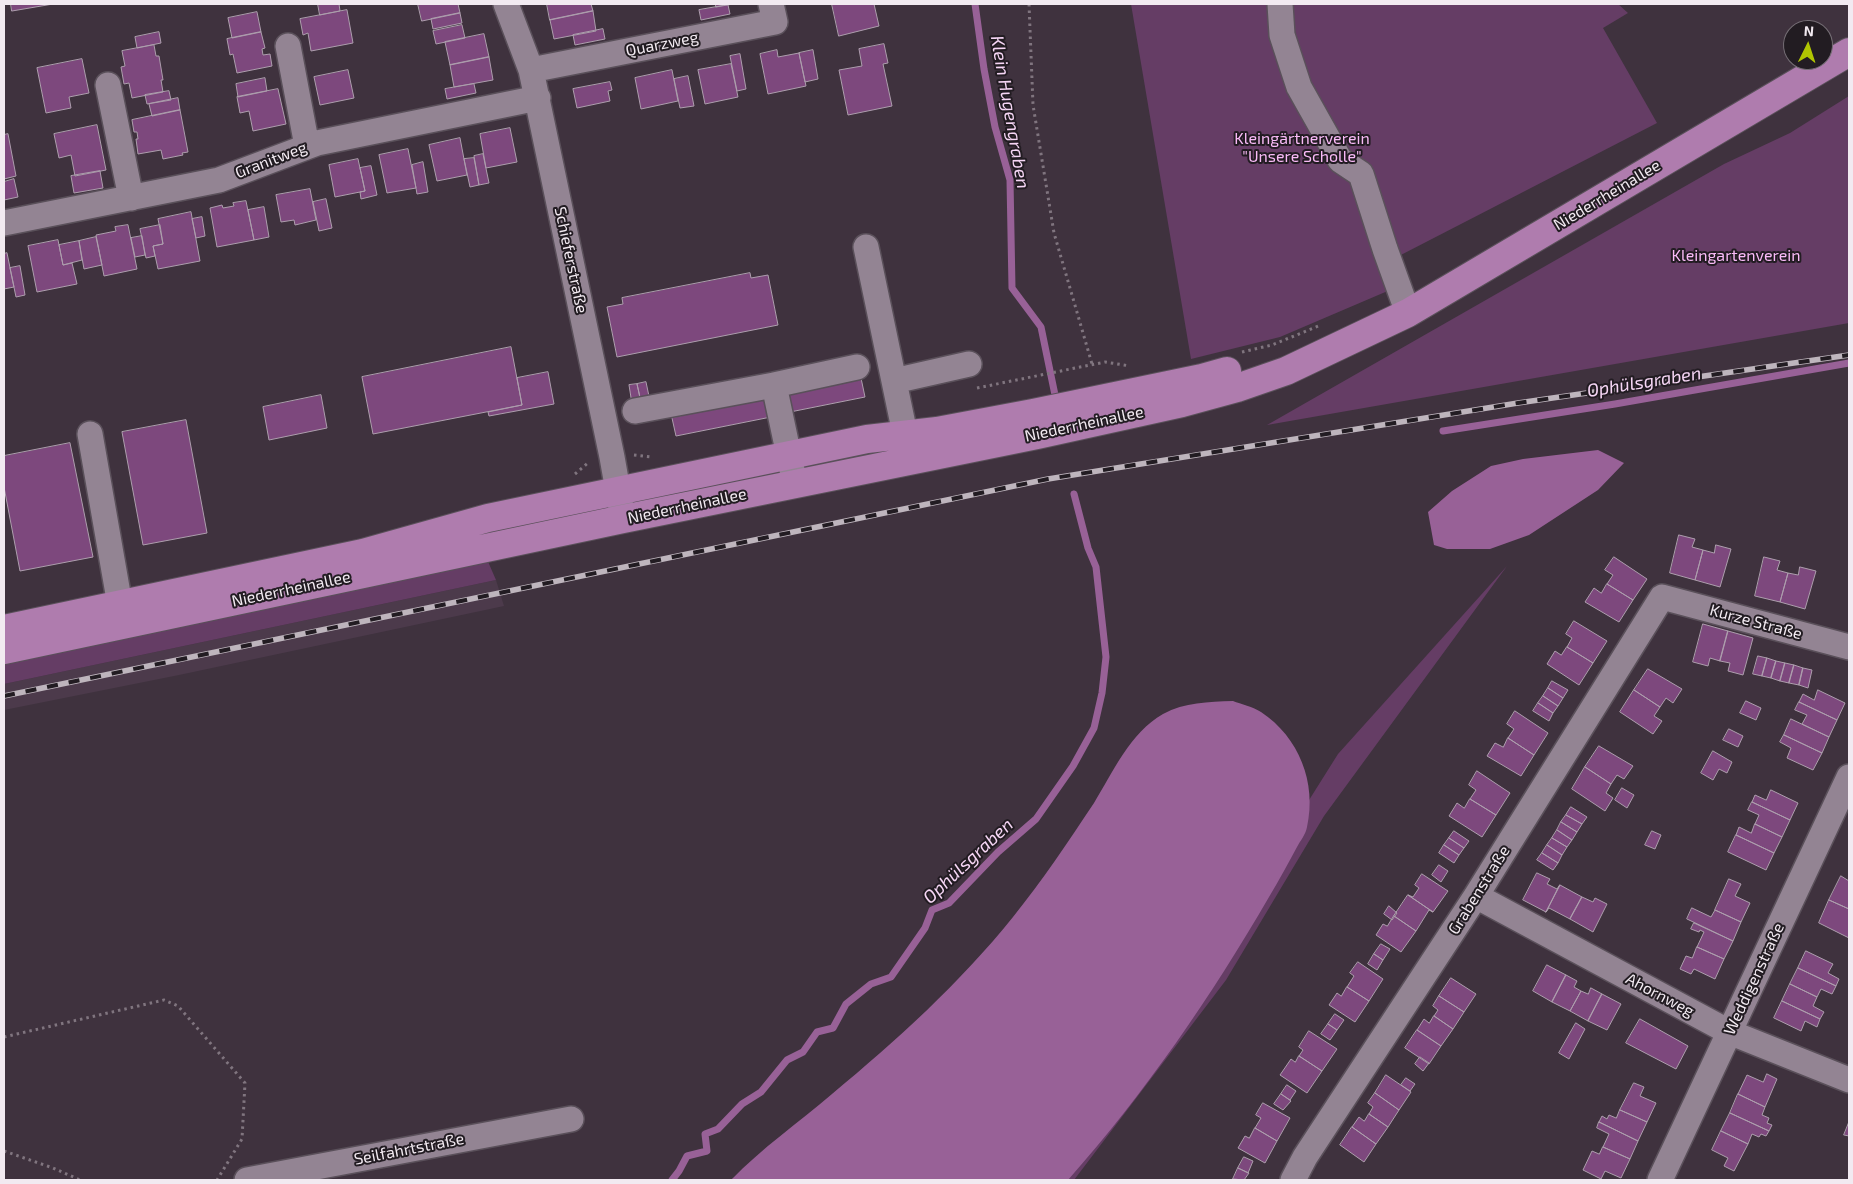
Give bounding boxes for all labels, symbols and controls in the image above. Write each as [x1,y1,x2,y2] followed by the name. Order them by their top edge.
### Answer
[1783,20,1833,70] north arrow
[1803,22,1815,39] text: N
[624,28,700,60] street label: Quarzweg
[986,34,1034,190] water label: Klein Hugengraben
[1234,129,1370,167] park label: Kleingärtnerverein "Unsere Scholle"
[232,138,310,182] street label: Granitweg
[1550,156,1664,234] street label: Niederrheinallee
[550,205,592,315] street label: Schieferstraße
[1671,246,1801,266] park label: Kleingartenverein
[1585,362,1703,402] water label: Ophülsgraben
[1023,402,1145,446] street label: Niederrheinallee
[626,484,748,528] street label: Niederrheinallee
[230,567,352,611] street label: Niederrheinallee
[1708,600,1804,644] street label: Kurze Straße
[918,814,1018,908] water label: Ophülsgraben
[1444,842,1514,938] street label: Grabenstraße
[1720,920,1788,1038] street label: Weddigenstraße
[1623,969,1697,1021] street label: Ahornweg
[352,1129,466,1169] street label: Seilfahrtstraße

